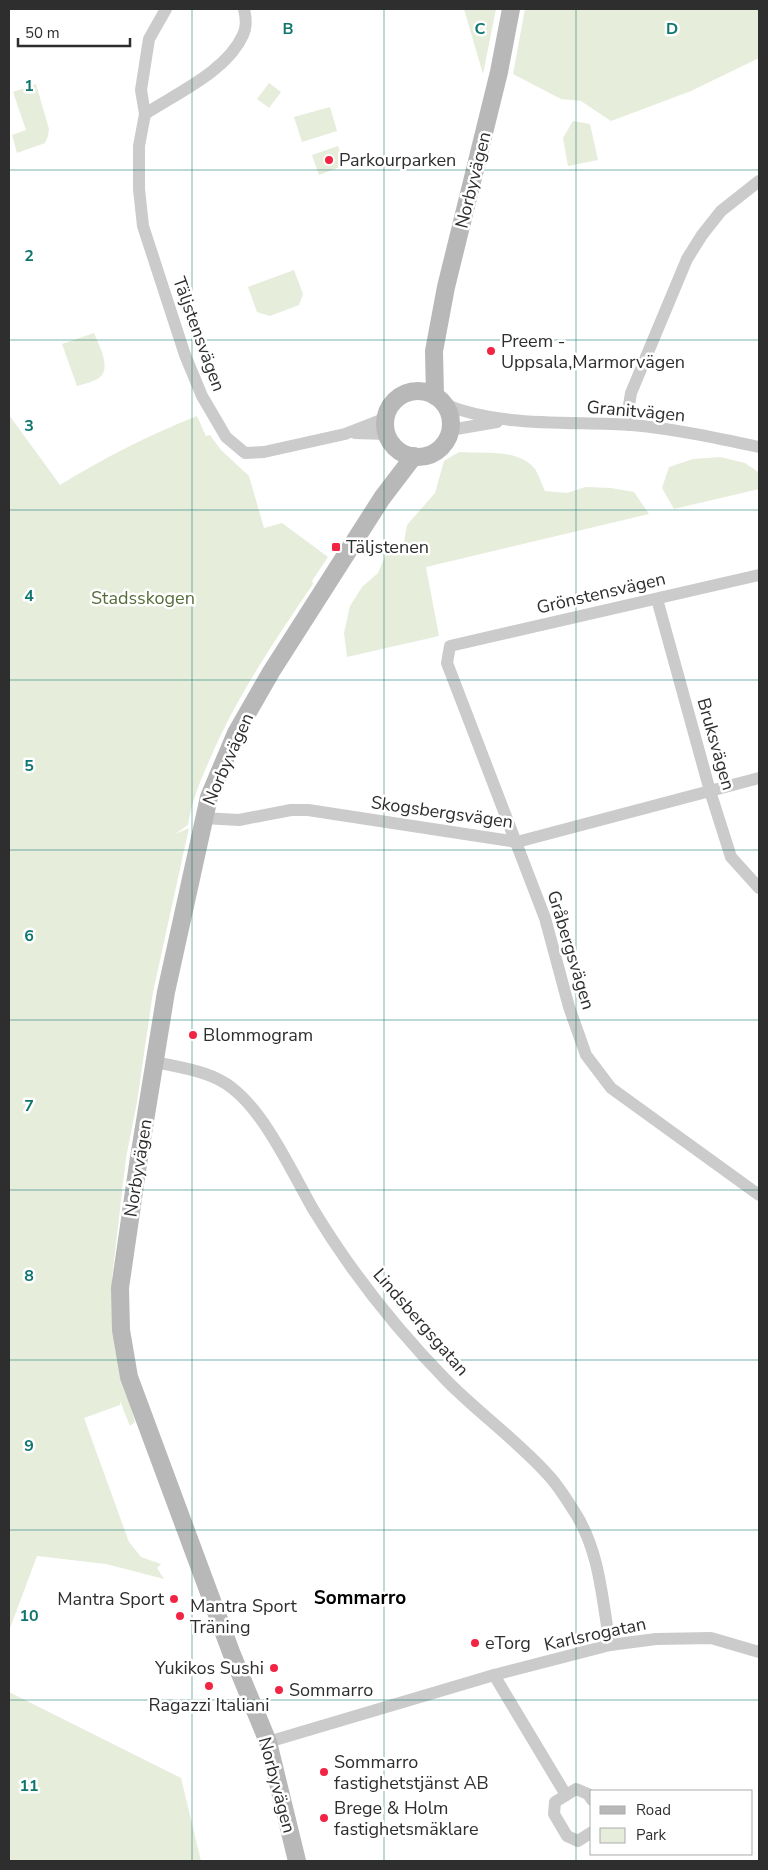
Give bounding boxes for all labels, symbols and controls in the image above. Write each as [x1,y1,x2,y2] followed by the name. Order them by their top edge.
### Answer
[18,15,130,47] scale bar
[282,18,294,40] text: B
[475,18,486,40] text: C
[666,18,678,40] text: D
[25,23,60,43] text: 50 m
[24,75,34,97] text: 1
[449,129,497,231] street label: Norbyvägen
[339,148,456,172] place label: Parkourparken
[323,154,335,166] marker: Parkourparken
[24,245,34,267] text: 2
[167,273,231,395] street label: Täljstensvägen
[501,329,685,374] place label: Preem - Uppsala,Marmorvägen
[485,345,497,357] marker: Preem - Uppsala,Marmorvägen
[586,395,686,427] street label: Granitvägen
[24,415,34,437] text: 3
[346,535,429,559] place label: Täljstenen
[330,541,342,553] marker: Täljstenen
[534,566,668,620] street label: Grönstensvägen
[24,585,34,607] text: 4
[91,586,195,610] park label: Stadsskogen
[691,695,741,793] street label: Bruksvägen
[197,709,259,809] street label: Norbyvägen
[24,755,34,777] text: 5
[369,790,515,834] street label: Skogsbergsvägen
[541,887,601,1013] street label: Gråbergsvägen
[24,925,34,947] text: 6
[203,1023,313,1047] place label: Blommogram
[187,1029,199,1041] marker: Blommogram
[24,1095,34,1117] text: 7
[118,1117,158,1219] street label: Norbyvägen
[368,1263,474,1381] street label: Lindsbergsgatan
[24,1265,34,1287] text: 8
[24,1435,34,1457] text: 9
[314,1585,406,1611] district label: Sommarro
[57,1587,165,1611] place label: Mantra Sport
[168,1593,180,1605] marker: Mantra Sport
[190,1594,297,1639] place label: Mantra Sport Träning
[19,1605,39,1627] text: 10
[174,1610,186,1622] marker: Mantra Sport Träning
[542,1611,648,1657] street label: Karlsrogatan
[485,1631,531,1655] place label: eTorg
[469,1637,481,1649] marker: eTorg
[154,1656,264,1680] place label: Yukikos Sushi
[268,1662,280,1674] marker: Yukikos Sushi
[289,1678,373,1702] place label: Sommarro
[203,1680,215,1692] marker: Ragazzi Italiani
[273,1684,285,1696] marker: Sommarro
[149,1693,270,1717] place label: Ragazzi Italiani
[253,1734,301,1836] street label: Norbyvägen
[334,1750,489,1795] place label: Sommarro fastighetstjänst AB
[318,1766,330,1778] marker: Sommarro fastighetstjänst AB
[19,1775,39,1797] text: 11
[590,1790,753,1855] legend
[334,1796,479,1841] place label: Brege & Holm fastighetsmäklare
[636,1800,671,1820] text: Road
[318,1812,330,1824] marker: Brege & Holm fastighetsmäklare
[636,1825,666,1845] text: Park

